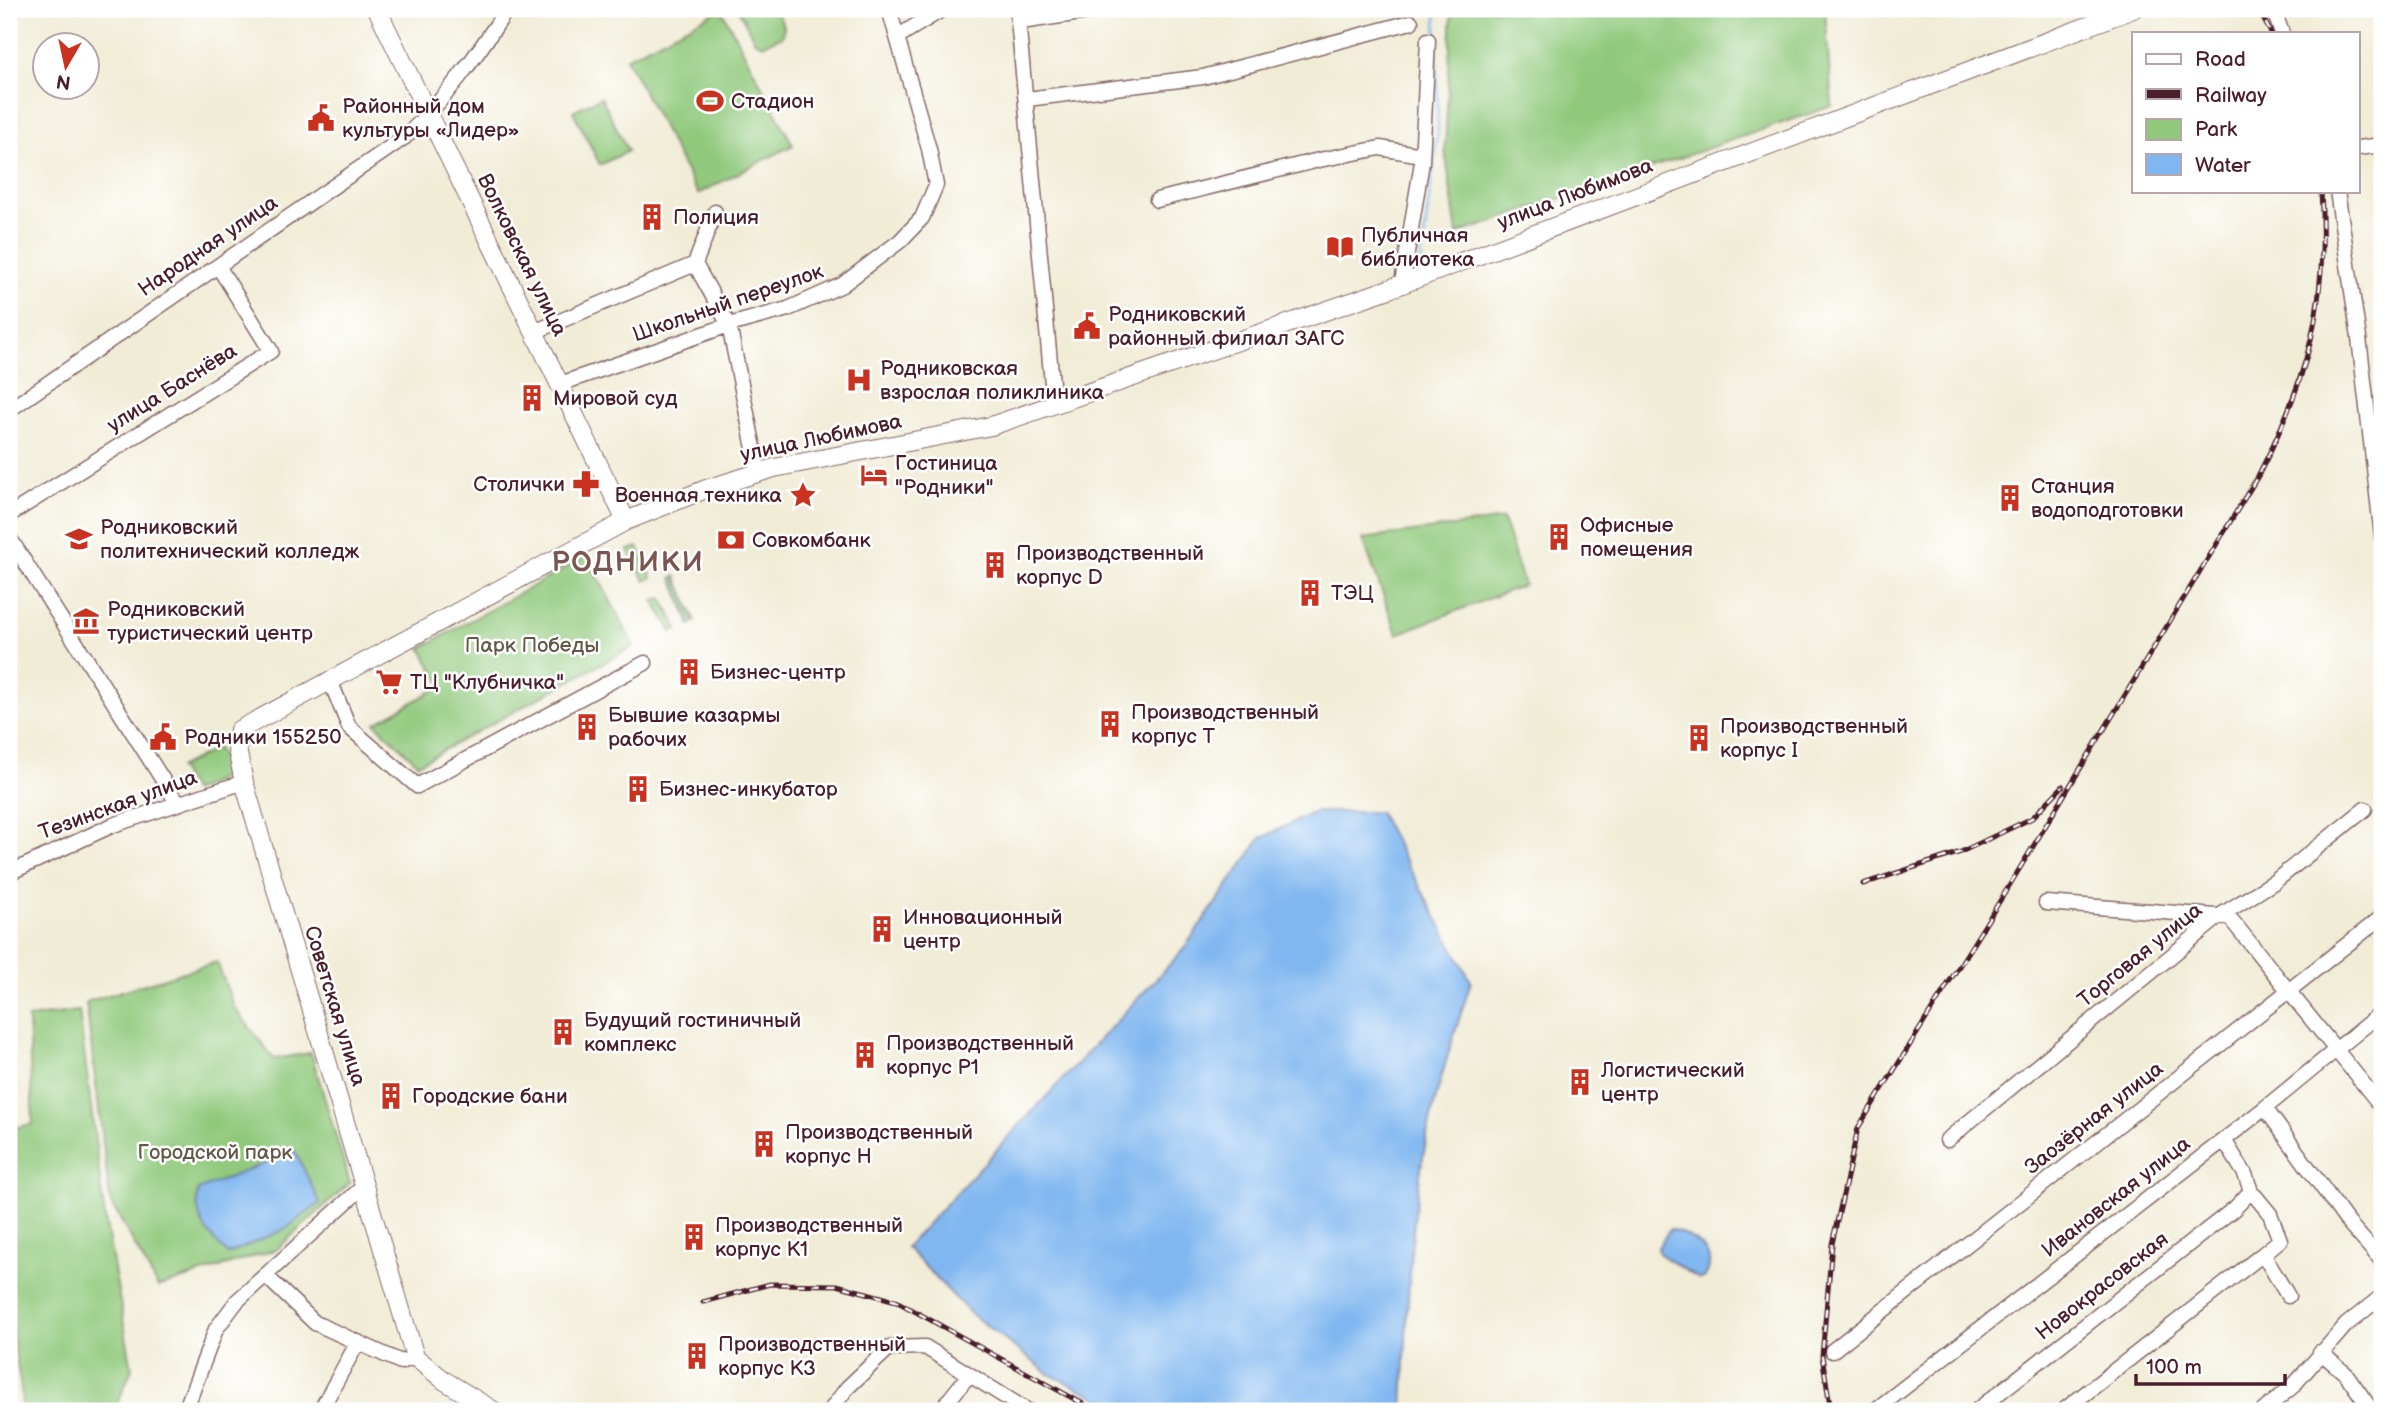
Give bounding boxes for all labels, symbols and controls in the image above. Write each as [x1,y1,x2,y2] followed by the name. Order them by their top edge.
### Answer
[32,32,102,102] north arrow
[2132,32,2360,192] legend
[2195,47,2246,72] text: Road
[55,69,72,94] text: N
[2195,83,2267,108] text: Railway
[695,86,725,116] sports icon: Стадион
[731,89,814,114] place label: Стадион
[342,94,520,143] place label: Районный дом культуры «Лидер»
[306,103,336,133] public building icon: Районный дом культуры «Лидер»
[2195,117,2238,142] text: Park
[1494,153,1657,235] street label: улица Любимова
[2195,153,2251,178] text: Water
[472,170,572,341] street label: Волковская улица
[134,190,283,302] street label: Народная улица
[637,202,667,232] building icon: Полиция
[673,205,759,230] place label: Полиция
[1361,223,1475,272] place label: Публичная библиотека
[1325,232,1355,262] library icon: Публичная библиотека
[629,259,827,347] street label: Школьный переулок
[1108,302,1344,351] place label: Родниковский районный филиал ЗАГС
[1072,311,1102,341] public building icon: Родниковский районный филиал ЗАГС
[103,338,242,438] street label: улица Баснёва
[880,356,1105,405] place label: Родниковская взрослая поликлиника
[844,365,874,395] hospital icon: Родниковская взрослая поликлиника
[517,383,547,413] building icon: Мировой суд
[553,386,678,411] place label: Мировой суд
[738,409,904,467] street label: улица Любимова
[895,451,998,500] place label: Гостиница "Родники"
[859,460,889,490] hotel icon: Гостиница "Родники"
[571,469,601,499] pharmacy icon: Столички
[473,472,565,497] place label: Столички
[2031,474,2184,523] place label: Станция водоподготовки
[788,480,818,510] place icon: Военная техника
[615,483,783,508] place label: Военная техника
[1995,483,2025,513] building icon: Станция водоподготовки
[1580,513,1693,562] place label: Офисные помещения
[100,515,359,564] place label: Родниковский политехнический колледж
[1544,522,1574,552] building icon: Офисные помещения
[64,524,94,554] school or university icon: Родниковский политехнический колледж
[716,525,746,555] bank icon: Совкомбанк
[752,528,871,553] place label: Совкомбанк
[1016,541,1204,590] place label: Производственный корпус D
[551,546,705,579] district label: РОДНИКИ
[980,550,1010,580] building icon: Производственный корпус D
[1295,578,1325,608] building icon: ТЭЦ
[1331,581,1374,606] place label: ТЭЦ
[107,597,313,646] place label: Родниковский туристический центр
[71,606,101,636] museum icon: Родниковский туристический центр
[465,633,599,658] park label: Парк Победы
[674,657,704,687] building icon: Бизнес-центр
[710,660,846,685] place label: Бизнес-центр
[374,667,404,697] supermarket icon: ТЦ "Клубничка"
[410,670,564,695] place label: ТЦ "Клубничка"
[1131,700,1319,749] place label: Производственный корпус T
[608,703,780,752] place label: Бывшие казармы рабочих
[1095,709,1125,739] building icon: Производственный корпус T
[572,712,602,742] building icon: Бывшие казармы рабочих
[1720,714,1908,763] place label: Производственный корпус I
[148,722,178,752] public building icon: Родники 155250
[1684,723,1714,753] building icon: Производственный корпус I
[184,725,342,750] place label: Родники 155250
[35,765,201,845] street label: Тезинская улица
[623,774,653,804] building icon: Бизнес-инкубатор
[659,777,838,802] place label: Бизнес-инкубатор
[2073,897,2208,1013] street label: Торговая улица
[903,905,1063,954] place label: Инновационный центр
[867,914,897,944] building icon: Инновационный центр
[299,923,371,1090] street label: Советская улица
[584,1008,801,1057] place label: Будущий гостиничный комплекс
[548,1017,578,1047] building icon: Будущий гостиничный комплекс
[886,1031,1074,1080] place label: Производственный корпус P1
[850,1040,880,1070] building icon: Производственный корпус P1
[2020,1056,2169,1180] street label: Заозёрная улица
[1600,1058,1745,1107] place label: Логистический центр
[1565,1067,1595,1097] building icon: Логистический центр
[376,1081,406,1111] building icon: Городские бани
[412,1084,568,1109] place label: Городские бани
[785,1120,973,1169] place label: Производственный корпус H
[749,1129,779,1159] building icon: Производственный корпус H
[2037,1131,2196,1263] street label: Ивановская улица
[138,1140,292,1165] park label: Городской парк
[715,1213,903,1262] place label: Производственный корпус K1
[679,1222,709,1252] building icon: Производственный корпус K1
[2031,1226,2173,1346] street label: Новокрасовская
[718,1332,906,1381] place label: Производственный корпус K3
[682,1341,712,1371] building icon: Производственный корпус K3
[2136,1343,2284,1387] scale bar
[2146,1355,2202,1380] text: 100 m

